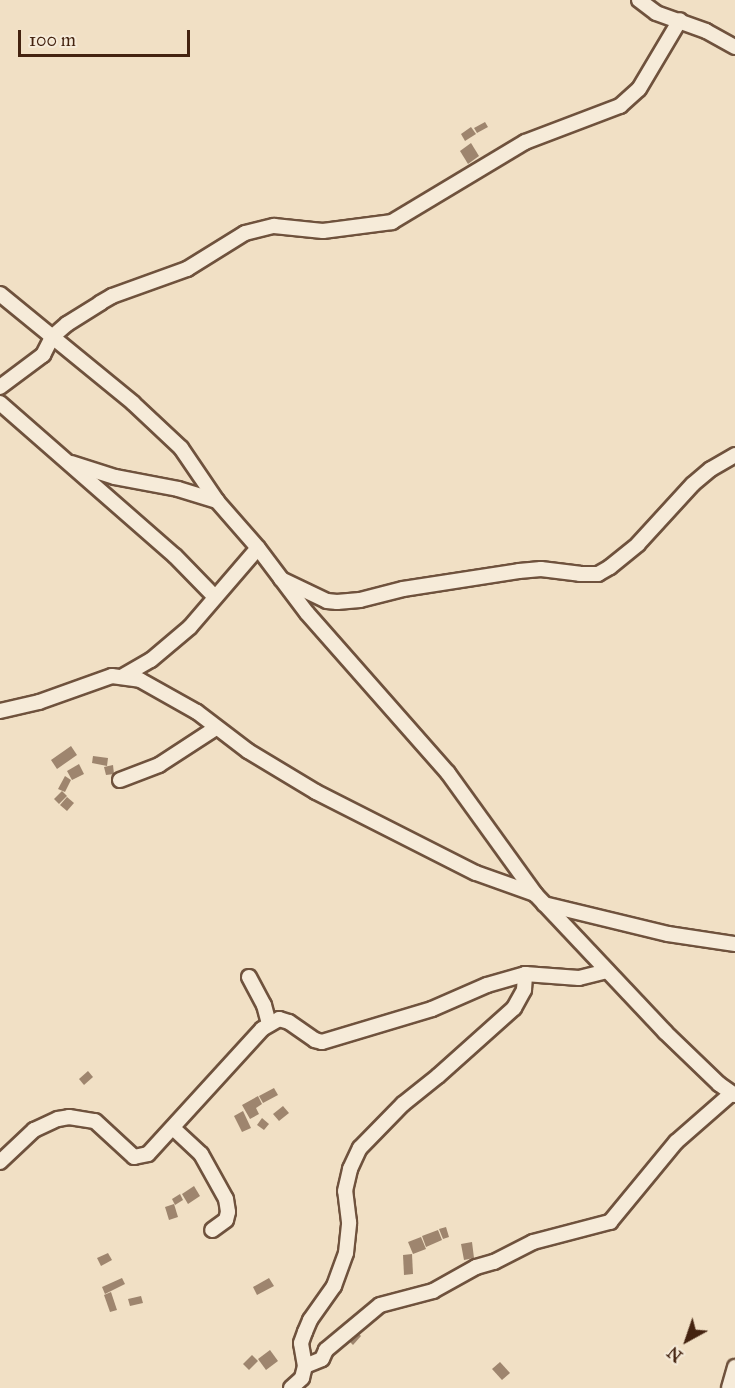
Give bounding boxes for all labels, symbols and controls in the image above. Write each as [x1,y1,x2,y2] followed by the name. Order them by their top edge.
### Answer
[21,18,194,56] scale bar
[29,29,76,51] text: 100 m
[657,1310,717,1370] north arrow
[664,1343,686,1366] text: N

